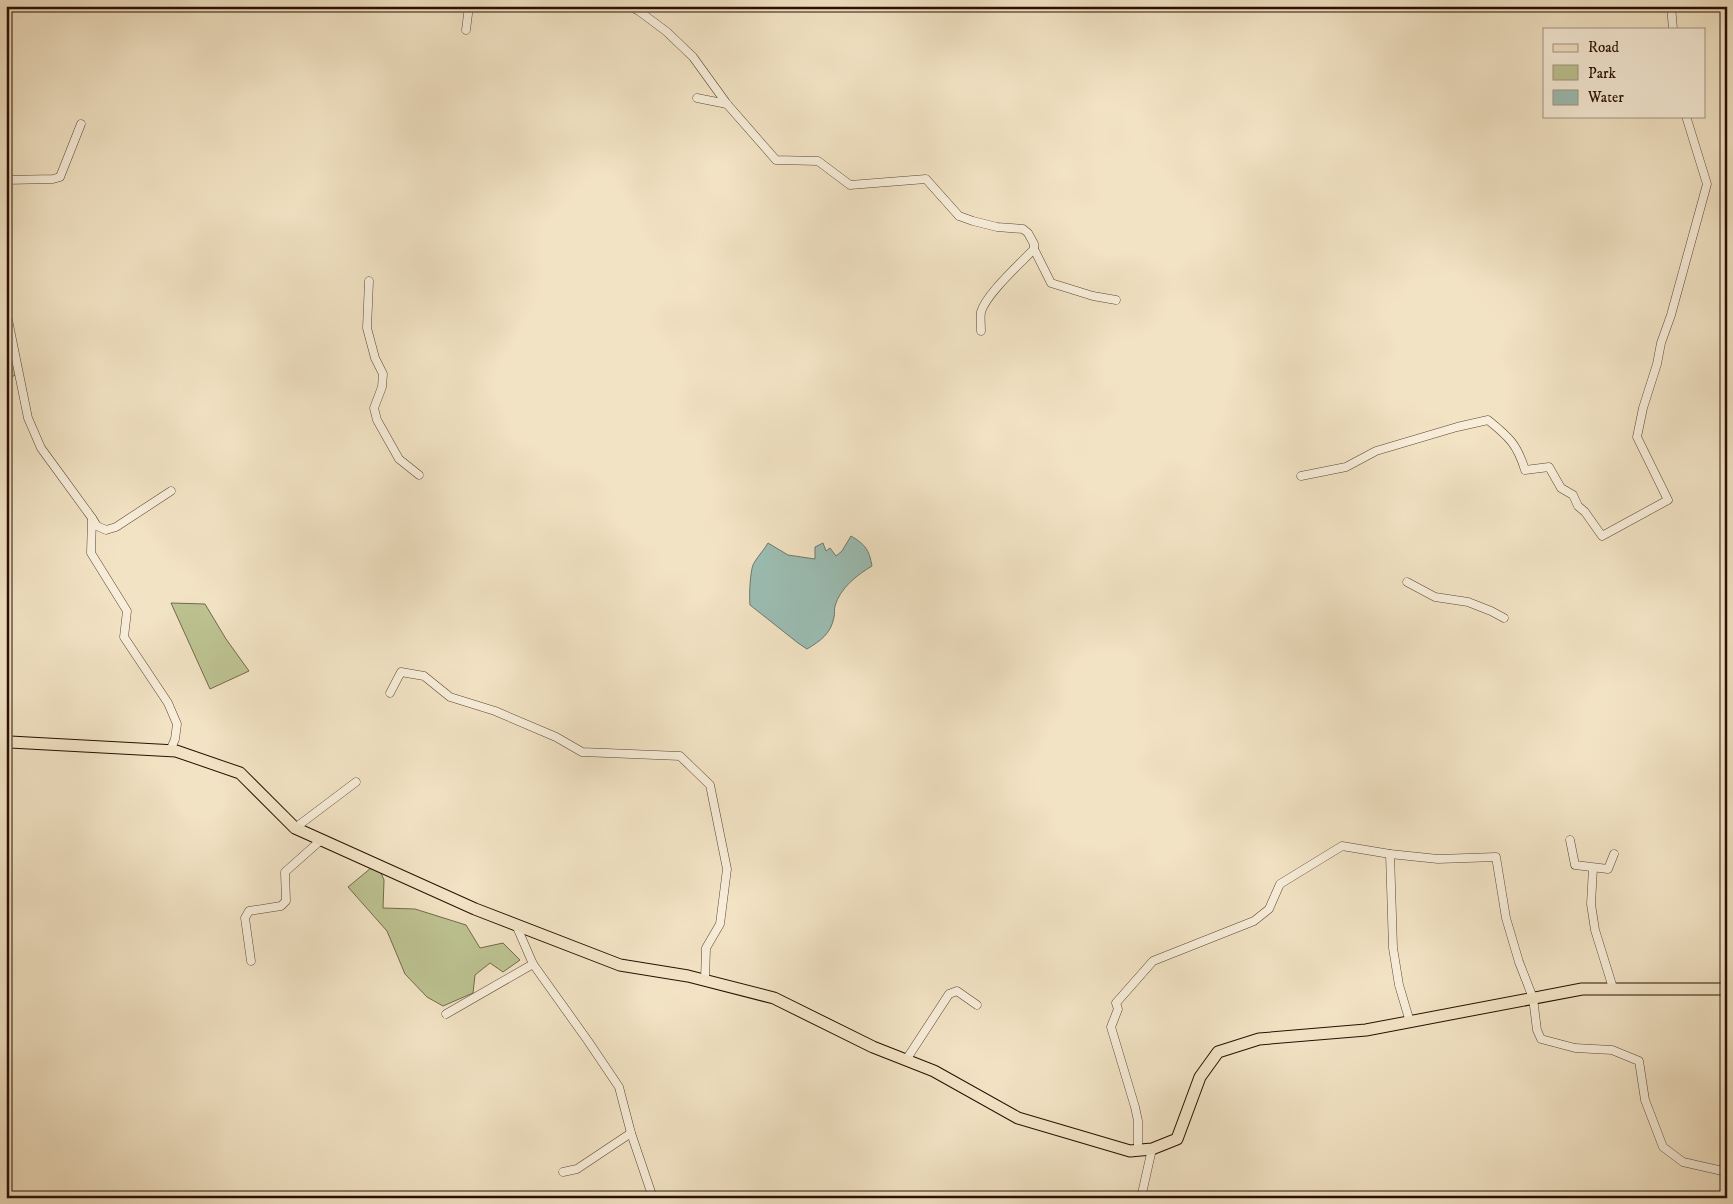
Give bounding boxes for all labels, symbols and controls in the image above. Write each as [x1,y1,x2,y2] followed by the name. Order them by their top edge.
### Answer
[1543,28,1706,118] legend
[1588,38,1620,57] text: Road
[1588,64,1617,83] text: Park
[1587,88,1624,107] text: Water

